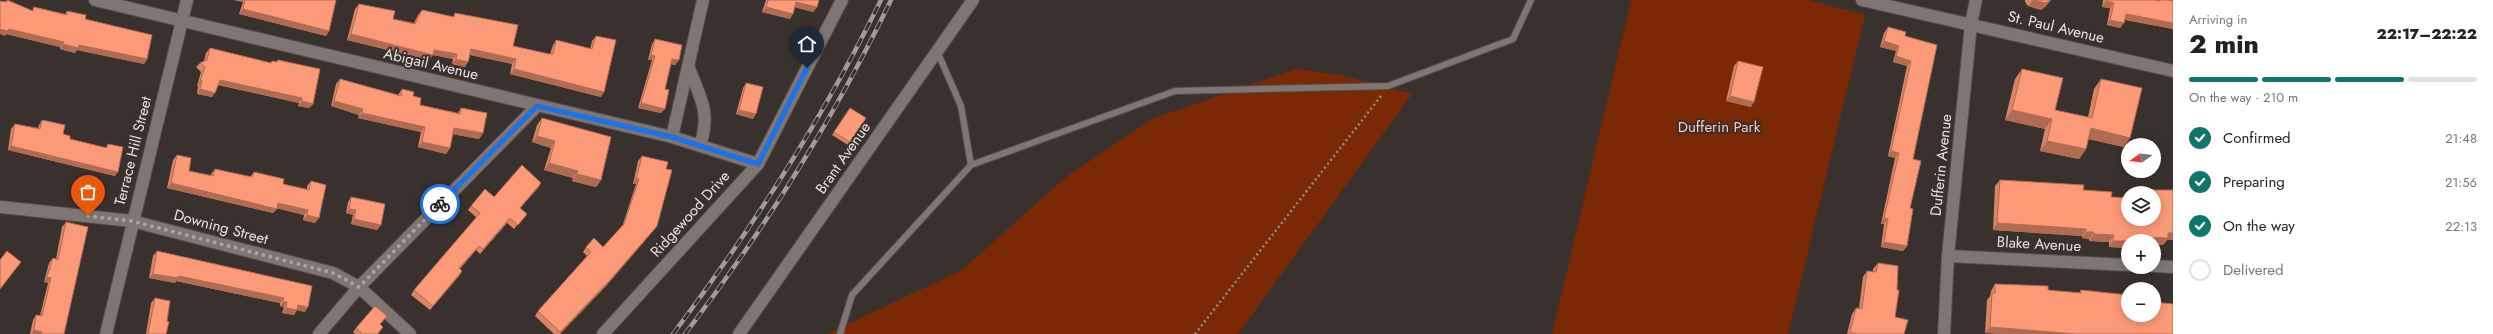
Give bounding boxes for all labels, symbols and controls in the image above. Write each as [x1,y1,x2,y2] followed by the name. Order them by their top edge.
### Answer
[2006,5,2107,49] street label: St. Paul Avenue
[2189,10,2247,29] text: Arriving in
[2377,23,2477,45] text: 22:17–22:22
[2189,25,2259,63] text: 2 min
[790,27,824,68] pin
[796,33,818,55] icon: home
[381,42,481,86] street label: Abigail Avenue
[2189,88,2298,107] text: On the way · 210 m
[109,94,157,208] street label: Terrace Hill Street
[1925,113,1957,217] street label: Dufferin Avenue
[1678,116,1761,138] park label: Dufferin Park
[810,117,876,198] street label: Brant Avenue
[2189,127,2211,149] icon: check
[2223,127,2291,149] text: Confirmed
[2445,129,2477,148] text: 21:48
[2121,138,2161,178] north arrow
[2121,138,2161,322] map controls
[645,166,735,262] street label: Ridgewood Drive
[2189,171,2211,193] icon: check
[2223,171,2285,193] text: Preparing
[2445,173,2477,192] text: 21:56
[71,175,105,216] pin
[77,181,99,203] icon: bag
[420,184,460,224] courier
[2121,186,2161,226] button: layers
[429,193,451,215] icon: bike
[171,204,271,250] street label: Downing Street
[2189,215,2211,237] icon: check
[2223,215,2295,237] text: On the way
[2445,217,2477,236] text: 22:13
[1996,231,2082,257] street label: Blake Avenue
[2121,234,2161,274] button: +
[2223,259,2284,281] text: Delivered
[2121,282,2161,322] button: −

